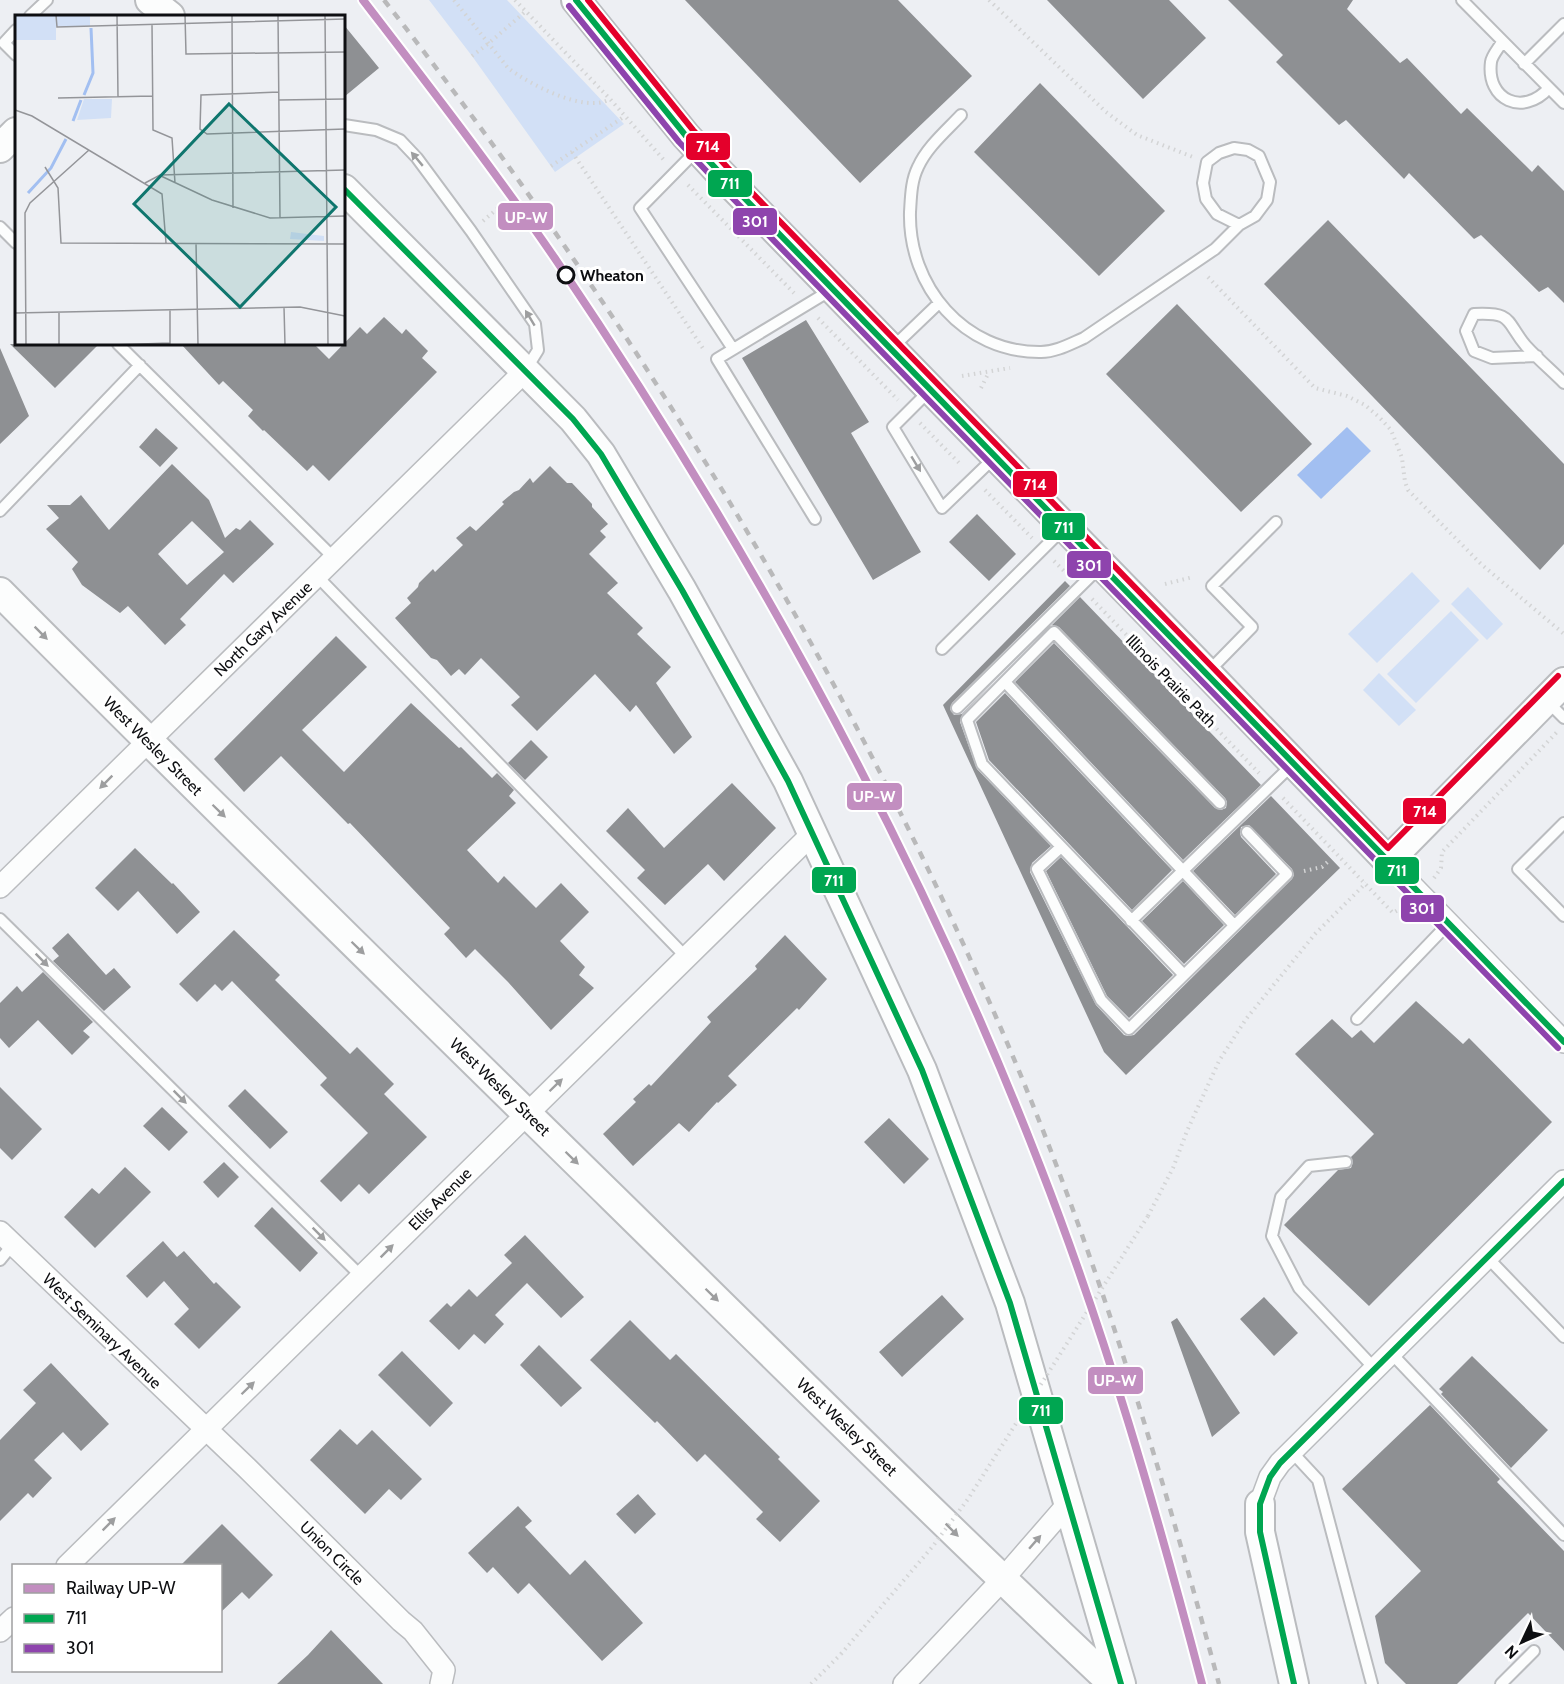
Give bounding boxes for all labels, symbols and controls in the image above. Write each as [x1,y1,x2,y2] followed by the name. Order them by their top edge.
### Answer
[15,15,345,345] inset map
[685,132,731,161] line badge: 714
[696,137,720,156] text: 714
[411,152,424,167] one-way arrow
[707,169,753,198] line badge: 711
[720,174,740,193] text: 711
[497,202,554,231] line badge: UP-W
[732,207,778,236] line badge: 301
[505,208,548,227] text: UP-W
[742,212,768,231] text: 301
[557,266,575,284] marker: Wheaton
[580,266,644,285] place label: Wheaton
[524,310,535,326] one-way arrow
[910,456,921,472] one-way arrow
[1012,470,1058,498] line badge: 714
[1023,475,1047,494] text: 714
[1041,512,1086,541] line badge: 711
[1054,518,1074,537] text: 711
[1066,550,1112,579] line badge: 301
[1076,556,1102,575] text: 301
[210,578,316,680] street label: North Gary Avenue
[34,626,48,640] one-way arrow
[1122,631,1220,731] street label: Illinois Prairie Path
[100,693,207,800] street label: West Wesley Street
[99,775,113,789] one-way arrow
[846,782,903,811] line badge: UP-W
[853,787,896,806] text: UP-W
[1402,797,1447,825] line badge: 714
[1413,802,1437,821] text: 714
[212,804,226,818] one-way arrow
[1374,856,1420,885] line badge: 711
[1387,861,1407,880] text: 711
[811,866,857,894] line badge: 711
[824,871,844,890] text: 711
[1400,894,1445,923] line badge: 301
[1409,899,1435,918] text: 301
[351,941,366,955] one-way arrow
[34,953,49,967] one-way arrow
[446,1034,555,1140] street label: West Wesley Street
[548,1078,563,1092] one-way arrow
[173,1090,187,1104] one-way arrow
[565,1151,580,1165] one-way arrow
[405,1164,475,1234] street label: Ellis Avenue
[311,1227,325,1241] one-way arrow
[379,1244,394,1258] one-way arrow
[39,1270,165,1392] street label: West Seminary Avenue
[704,1287,718,1301] one-way arrow
[1087,1366,1144,1395] line badge: UP-W
[1094,1371,1137,1390] text: UP-W
[793,1374,902,1480] street label: West Wesley Street
[240,1381,254,1395] one-way arrow
[1018,1396,1064,1425] line badge: 711
[1031,1401,1051,1420] text: 711
[296,1517,368,1589] street label: Union Circle
[101,1518,115,1532] one-way arrow
[944,1523,958,1537] one-way arrow
[1028,1535,1041,1550] one-way arrow
[12,1564,222,1672] legend
[66,1577,176,1599] text: Railway UP-W
[66,1607,87,1629] text: 711
[1492,1612,1552,1672] north arrow
[66,1637,94,1659] text: 301
[1501,1641,1522,1663] text: N

